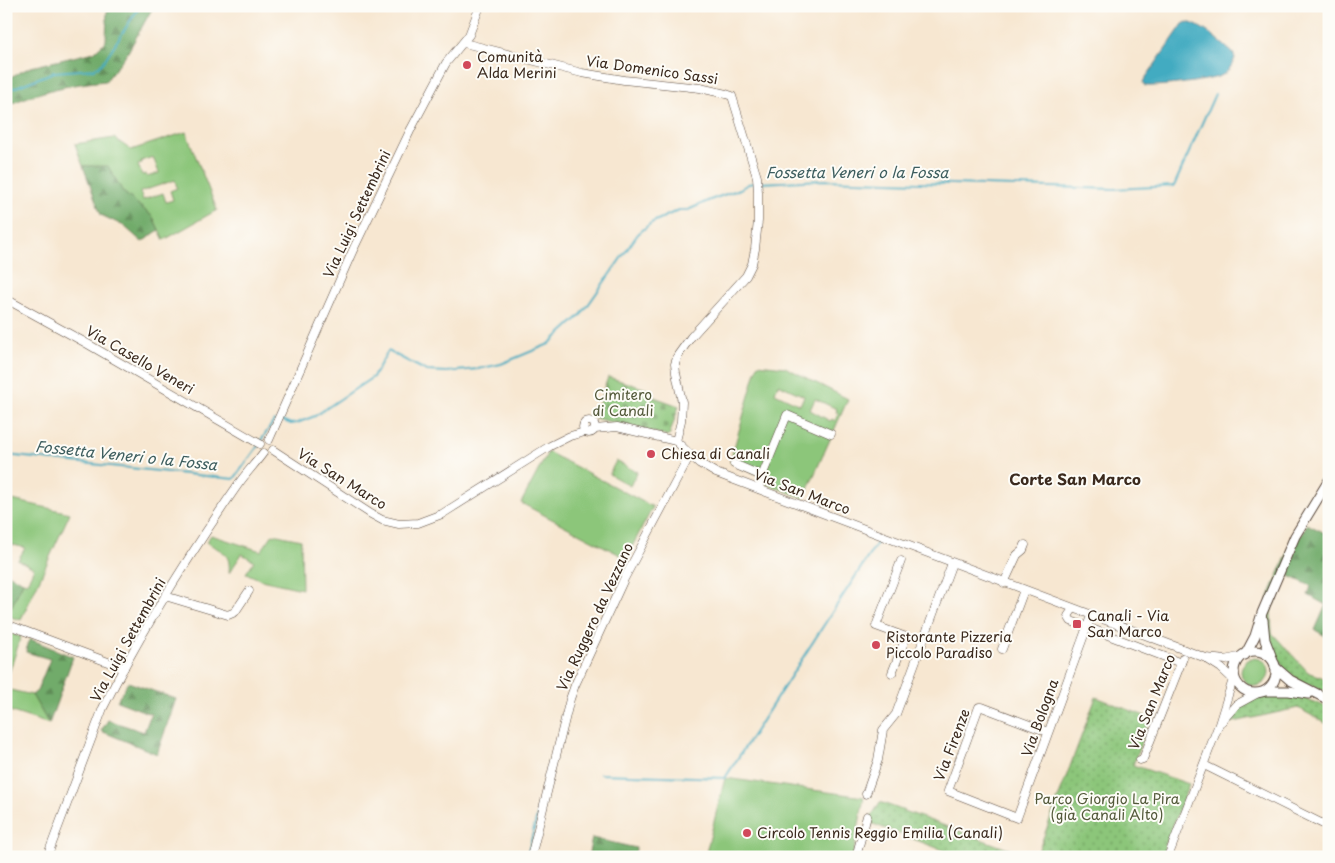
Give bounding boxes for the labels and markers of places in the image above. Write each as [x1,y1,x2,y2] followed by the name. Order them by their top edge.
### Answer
[477,46,557,83] place label: Comunità Alda Merini
[461,59,473,71] marker: Comunità Alda Merini
[661,443,770,464] place label: Chiesa di Canali
[645,448,657,460] marker: Chiesa di Canali
[1087,605,1169,642] place label: Canali - Via San Marco
[1071,618,1083,630] marker: Canali - Via San Marco
[886,626,1012,663] place label: Ristorante Pizzeria Piccolo Paradiso
[870,639,882,651] marker: Ristorante Pizzeria Piccolo Paradiso
[757,822,1003,843] place label: Circolo Tennis Reggio Emilia (Canali)
[741,827,753,839] marker: Circolo Tennis Reggio Emilia (Canali)

